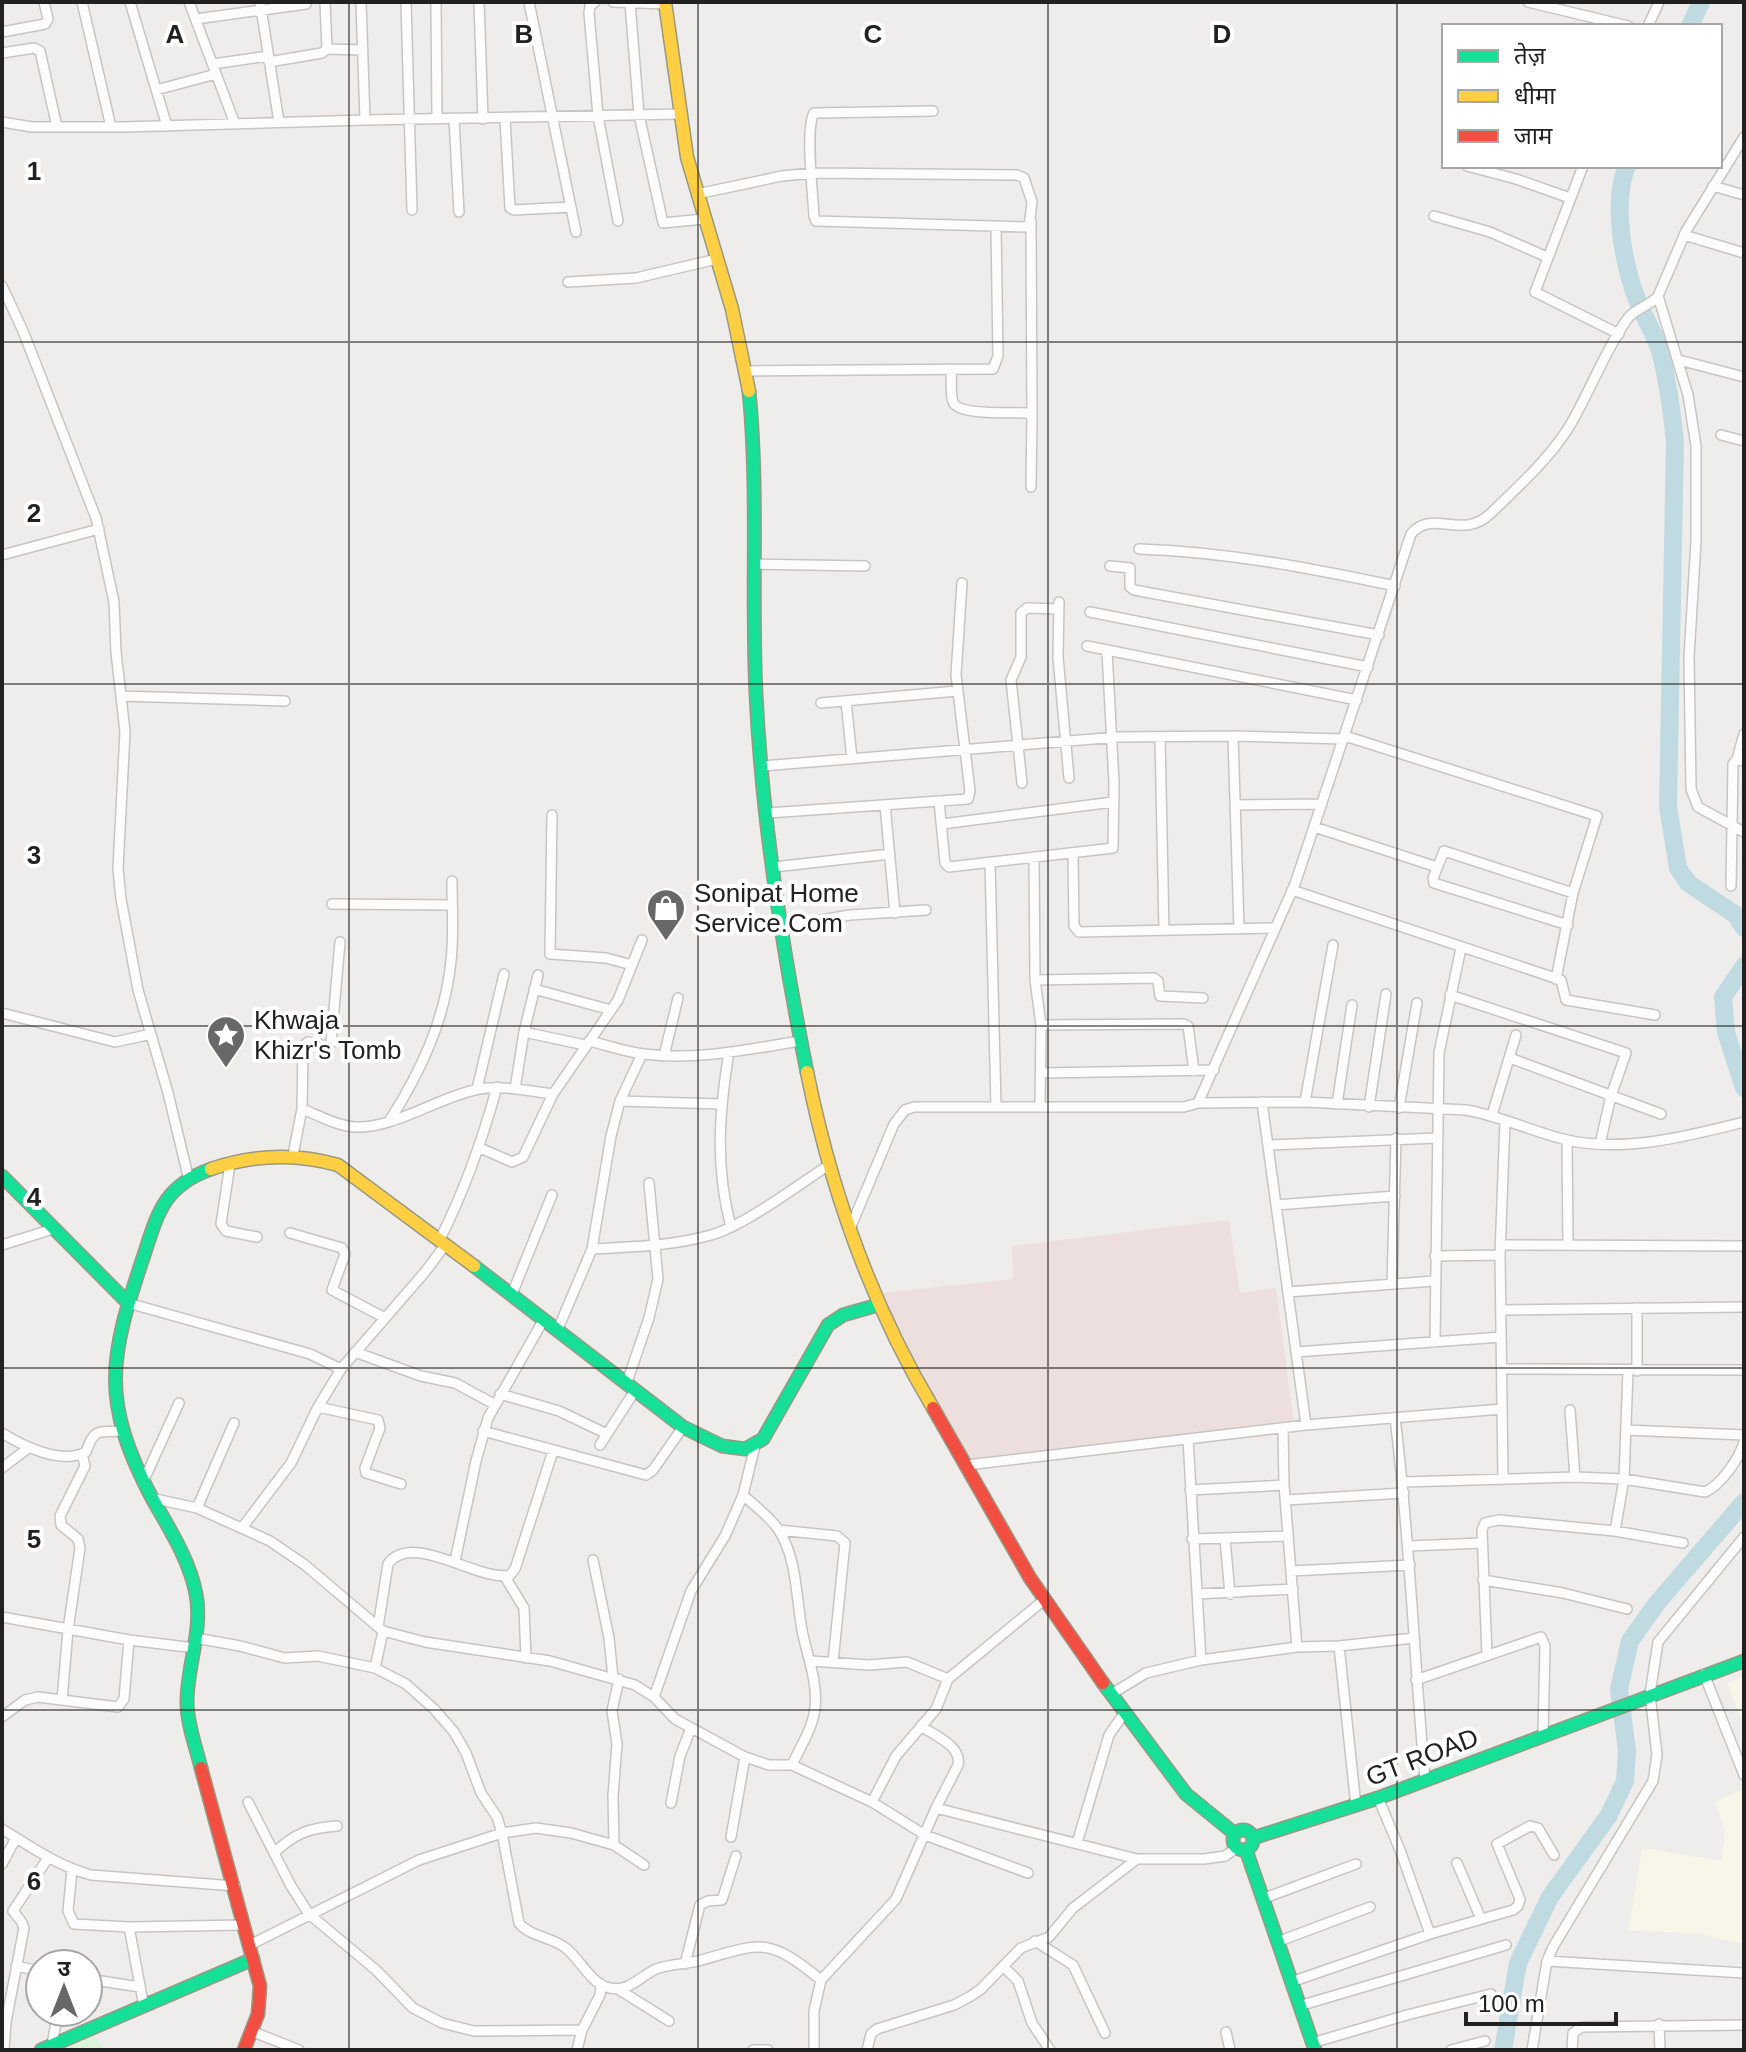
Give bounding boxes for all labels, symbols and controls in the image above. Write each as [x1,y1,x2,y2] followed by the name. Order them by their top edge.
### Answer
[166,19,185,49] text: A
[515,19,533,49] text: B
[864,19,883,49] text: C
[1213,19,1231,49] text: D
[1442,24,1722,168] legend
[1514,42,1547,69] text: तेज़
[1514,82,1556,109] text: धीमा
[1514,122,1553,149] text: जाम
[27,156,41,186] text: 1
[27,498,41,528] text: 2
[27,840,41,870] text: 3
[694,878,859,938] place label: Sonipat Home Service.Com
[645,887,687,942] shop icon: Sonipat Home Service.Com
[254,1005,402,1065] place label: Khwaja Khizr's Tomb
[205,1014,247,1069] place icon: Khwaja Khizr's Tomb
[27,1182,42,1212] text: 4
[27,1524,41,1554] text: 5
[1362,1722,1482,1792] street label: GT ROAD
[27,1866,41,1896] text: 6
[24,1948,104,2028] north arrow
[58,1956,72,1981] text: उ
[1466,1976,1616,2026] scale bar
[1478,1990,1545,2017] text: 100 m

